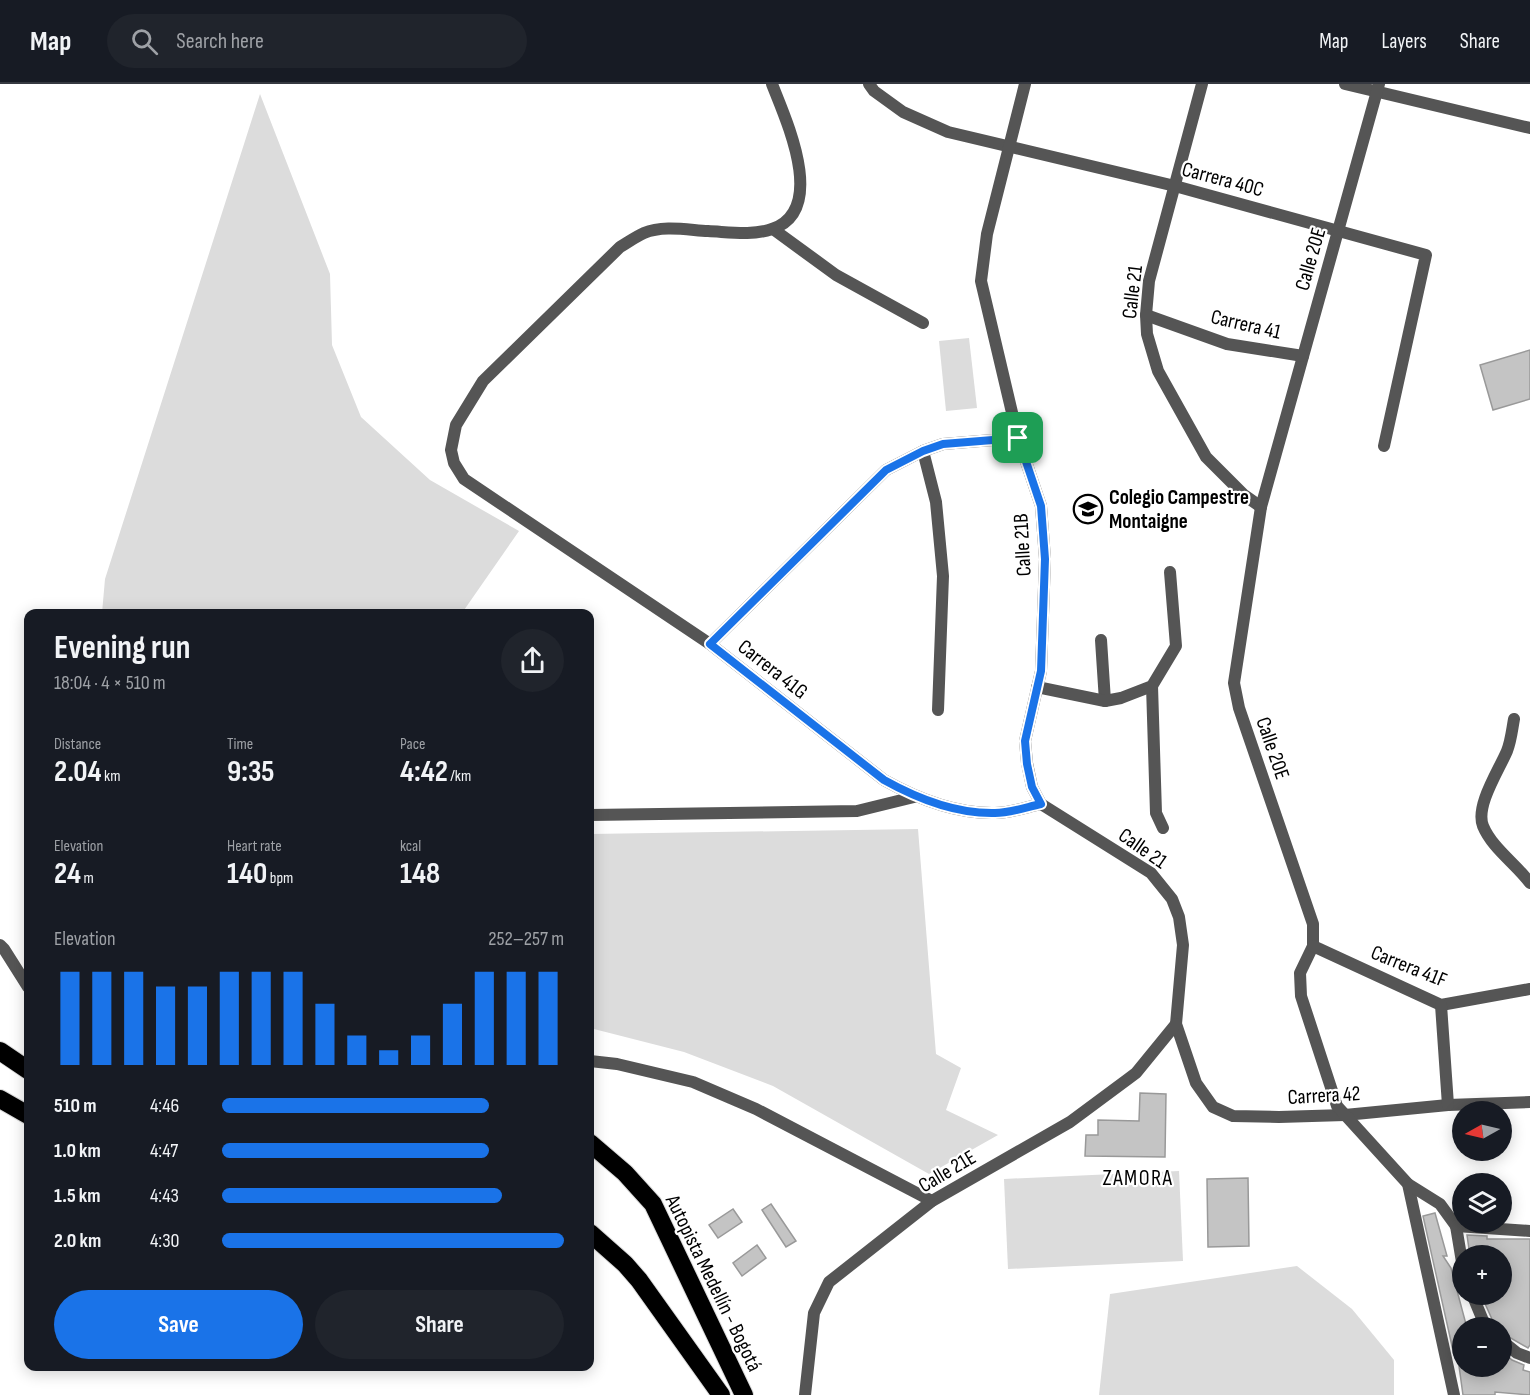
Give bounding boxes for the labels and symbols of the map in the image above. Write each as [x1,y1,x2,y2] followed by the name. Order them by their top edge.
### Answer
[1179,157,1266,202] street label: Carrera 40C
[1290,225,1331,293] street label: Calle 20E
[1117,263,1148,320] street label: Calle 21
[1208,304,1284,345] street label: Carrera 41
[992,412,1043,463] pin
[1109,485,1249,534] place label: Colegio Campestre Montaigne
[1072,493,1104,525] school or university icon: Colegio Campestre Montaigne
[1008,513,1037,577] street label: Calle 21B
[733,634,813,704] street label: Carrera 41G
[1250,714,1295,783] street label: Calle 20E
[1114,823,1172,874] street label: Calle 21
[1367,940,1450,993] street label: Carrera 41F
[1287,1081,1361,1110] street label: Carrera 42
[1452,1101,1512,1161] north arrow
[914,1145,980,1198] street label: Calle 21E
[1103,1165,1173,1192] district label: ZAMORA
[660,1190,767,1376] street label: Autopista Medellín - Bogotá

